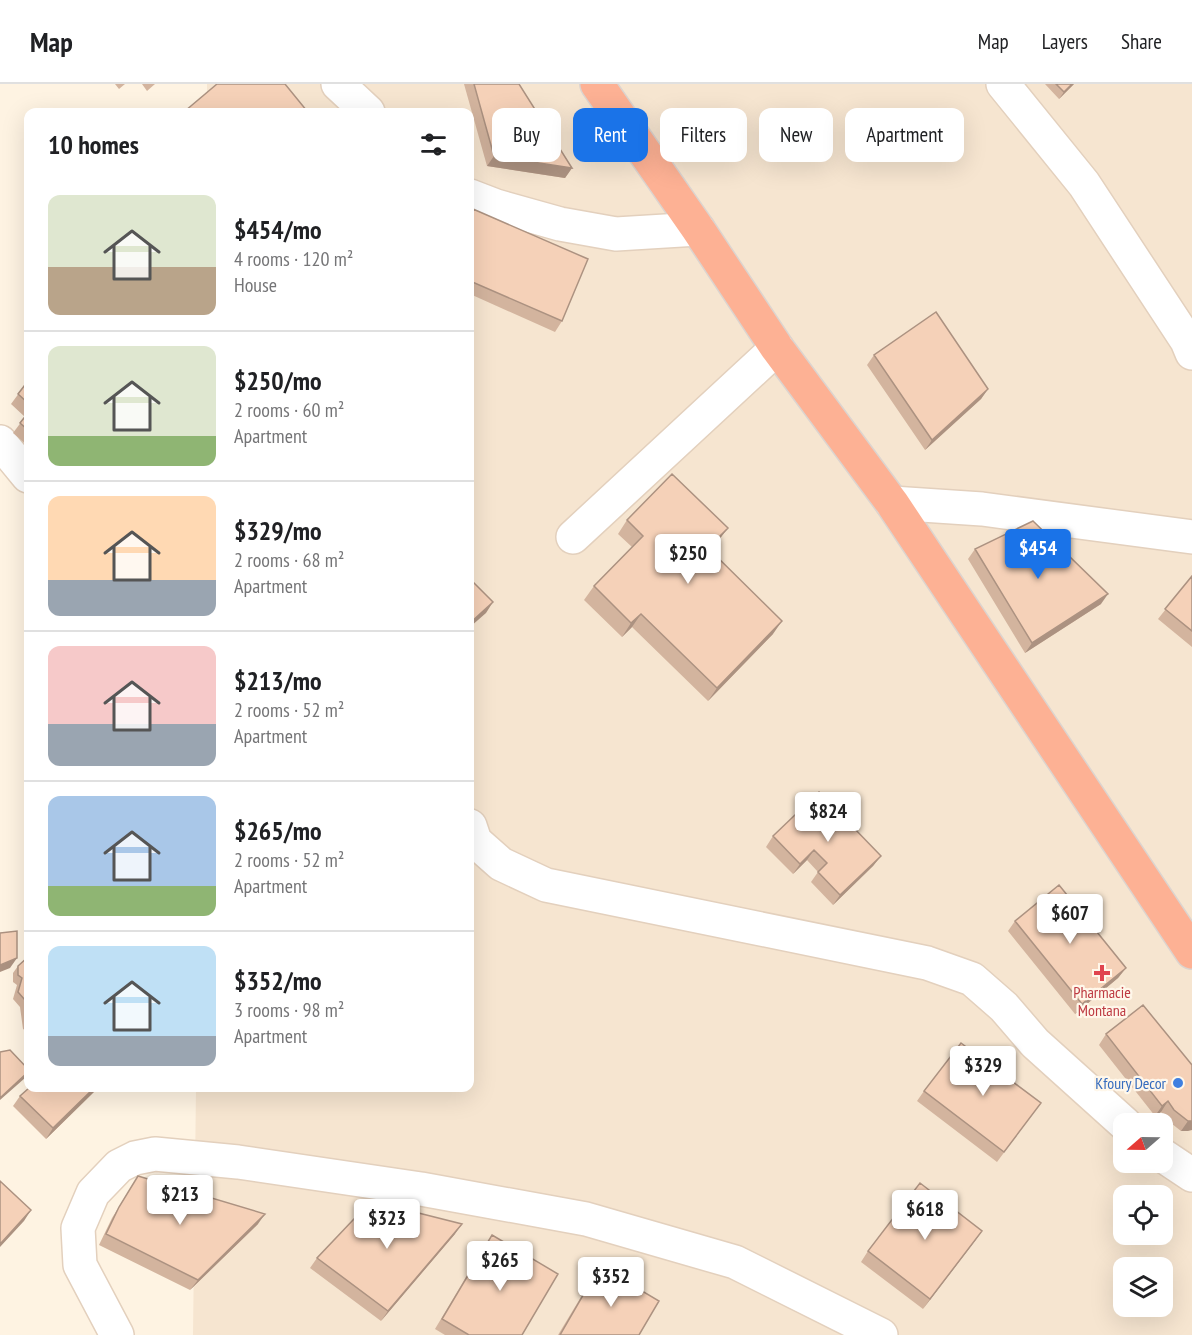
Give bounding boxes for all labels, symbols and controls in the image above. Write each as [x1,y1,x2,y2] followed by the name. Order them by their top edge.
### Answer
[30,23,73,60] text: Map
[978,28,1009,55] text: Map
[1042,28,1088,55] text: Layers
[1121,28,1162,55] text: Share
[492,108,561,162] chip: Buy
[573,108,648,162] chip: Rent
[660,108,747,162] chip: Filters
[759,108,833,162] chip: New
[845,108,964,162] chip: Apartment
[48,128,139,161] text: 10 homes
[417,128,450,161] icon: filters
[234,213,322,246] text: $454/mo
[96,219,168,291] icon: home
[234,246,353,272] text: 4 rooms · 120 m²
[234,272,277,298] text: House
[234,364,322,397] text: $250/mo
[96,370,168,442] icon: home
[234,397,344,423] text: 2 rooms · 60 m²
[234,423,307,449] text: Apartment
[234,514,322,547] text: $329/mo
[96,520,168,592] icon: home
[1002,529,1074,580] pin: $454
[652,534,724,585] pin: $250
[1019,535,1057,561] text: $454
[669,540,707,566] text: $250
[234,547,344,573] text: 2 rooms · 68 m²
[234,573,307,599] text: Apartment
[234,664,322,697] text: $213/mo
[96,670,168,742] icon: home
[234,697,344,723] text: 2 rooms · 52 m²
[234,723,307,749] text: Apartment
[792,792,864,843] pin: $824
[809,798,847,824] text: $824
[234,814,322,847] text: $265/mo
[96,820,168,892] icon: home
[234,847,344,873] text: 2 rooms · 52 m²
[234,873,307,899] text: Apartment
[1034,894,1106,945] pin: $607
[1051,900,1089,926] text: $607
[234,964,322,997] text: $352/mo
[1095,966,1109,980] marker: Pharmacie Montana
[96,970,168,1042] icon: home
[1073,982,1131,1020] place label: Pharmacie Montana
[234,997,344,1023] text: 3 rooms · 98 m²
[234,1023,307,1049] text: Apartment
[947,1046,1019,1097] pin: $329
[964,1052,1002,1078] text: $329
[1095,1073,1167,1093] place label: Kfoury Decor
[1171,1076,1185,1090] marker: Kfoury Decor
[1113,1113,1173,1173] north arrow
[1113,1113,1173,1317] map controls
[144,1175,216,1226] pin: $213
[161,1181,199,1207] text: $213
[1113,1185,1173,1245] button: locate
[889,1190,961,1241] pin: $618
[906,1196,944,1222] text: $618
[351,1199,423,1250] pin: $323
[368,1205,406,1231] text: $323
[464,1241,536,1292] pin: $265
[481,1247,519,1273] text: $265
[575,1257,647,1308] pin: $352
[1113,1257,1173,1317] button: layers
[592,1263,630,1289] text: $352

